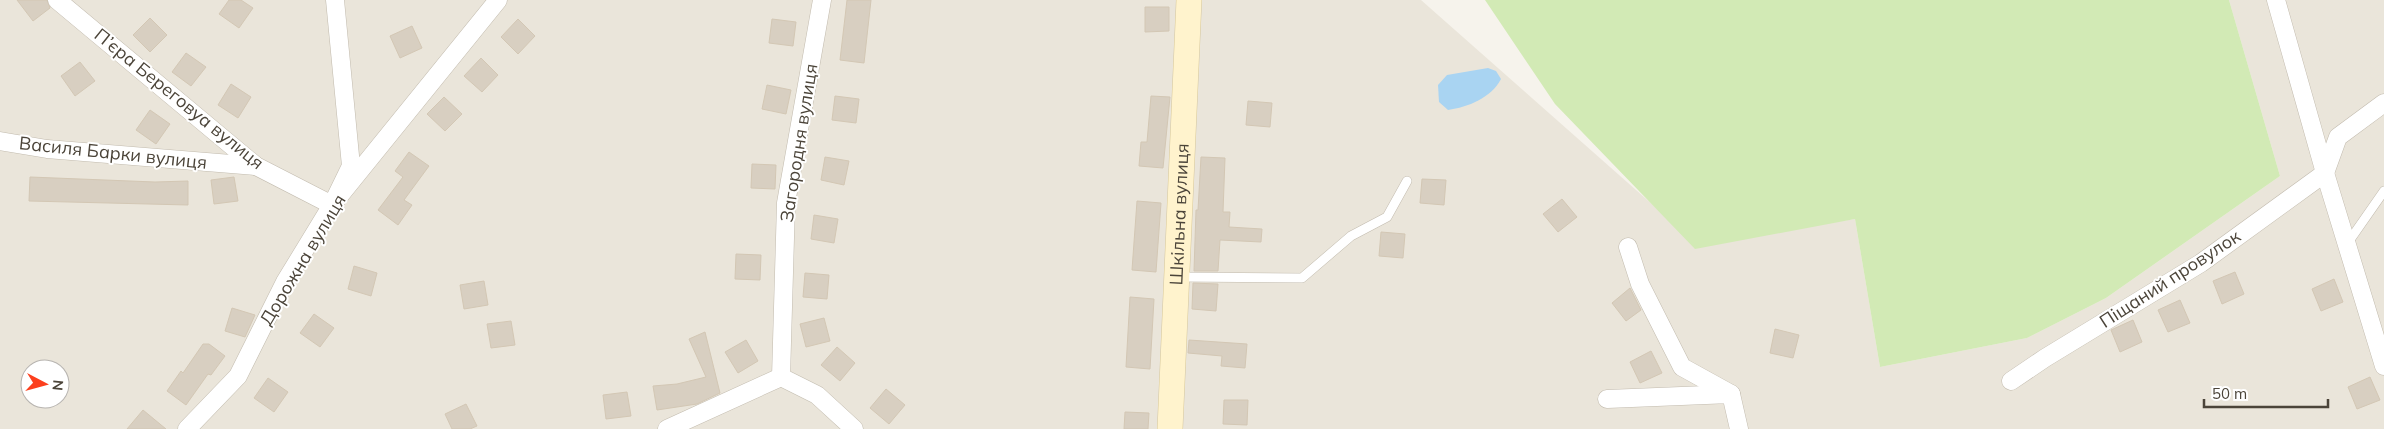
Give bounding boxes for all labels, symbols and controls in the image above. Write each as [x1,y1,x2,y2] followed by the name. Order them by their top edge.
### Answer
[90,23,269,174] street label: П’єра Береговуа вулиця
[775,62,822,224] street label: Загородня вулиця
[18,131,208,174] street label: Василя Барки вулиця
[1164,143,1194,286] street label: Шкільна вулиця
[254,190,351,329] street label: Дорожна вулиця
[2095,224,2245,333] street label: Піщаний провулок
[20,359,70,409] north arrow
[2204,376,2328,408] scale bar
[48,379,67,392] text: N
[2212,384,2247,403] text: 50 m

